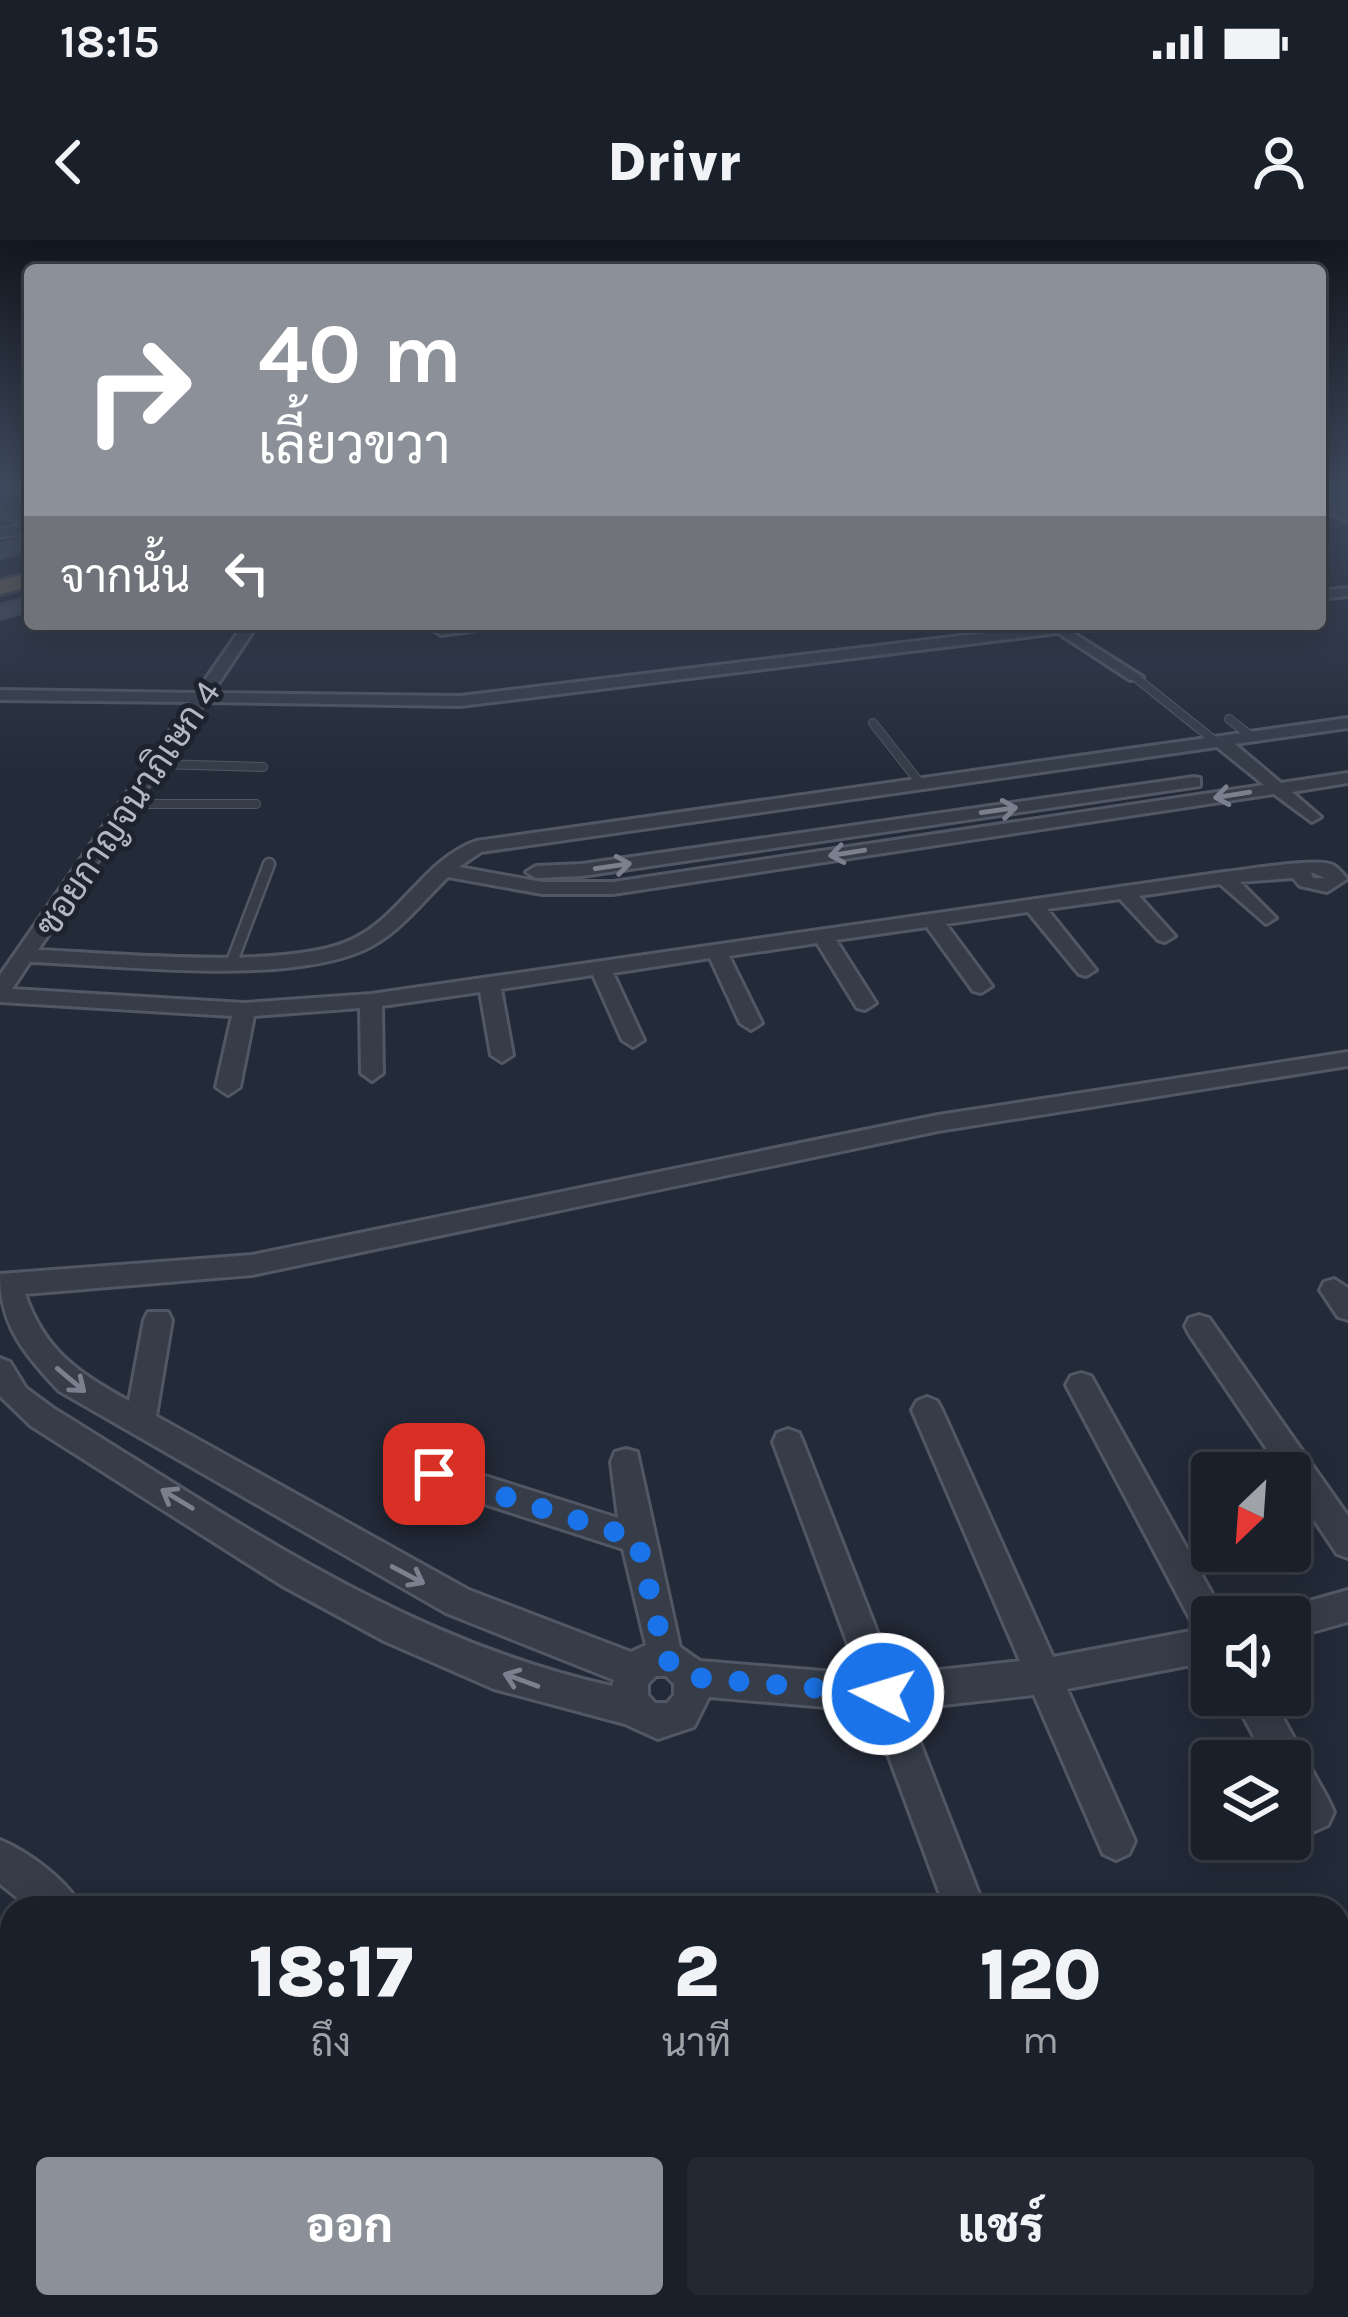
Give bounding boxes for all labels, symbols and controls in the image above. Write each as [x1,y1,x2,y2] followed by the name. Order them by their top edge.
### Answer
[60,16,160,68] text: 18:15
[36,129,102,195] icon: back
[1246,129,1312,195] icon: person
[608,130,740,194] text: Drivr
[258,305,462,403] text: 40 m
[60,312,216,468] icon: right
[258,413,451,477] text: เลี้ยวขวา
[214,540,280,606] icon: left
[60,551,190,603] text: จากนั้น
[27,673,229,944] street label: ซอยกาญจนาภิเษก 4
[1214,784,1253,807] one-way arrow
[979,798,1018,821] one-way arrow
[828,842,867,865] one-way arrow
[593,854,632,877] one-way arrow
[55,1366,86,1393] one-way arrow
[383,1423,485,1525] pin
[401,1441,467,1507] icon: arrive
[1191,1452,1311,1572] north arrow
[1191,1452,1311,1860] map controls
[160,1487,195,1511] one-way arrow
[390,1564,425,1587] one-way arrow
[1191,1596,1311,1716] button: sound
[820,1631,946,1757] position arrow
[504,1668,541,1689] one-way arrow
[1191,1740,1311,1860] button: layers
[249,1930,413,2014] text: 18:17
[674,1930,719,2014] text: 2
[980,1933,1101,2017] text: 120
[1022,2017,1059,2063] text: m
[311,2020,351,2066] text: ถึง
[662,2020,731,2066] text: นาที
[36,2157,663,2295] button: ออก
[687,2157,1314,2295] button: แชร์

